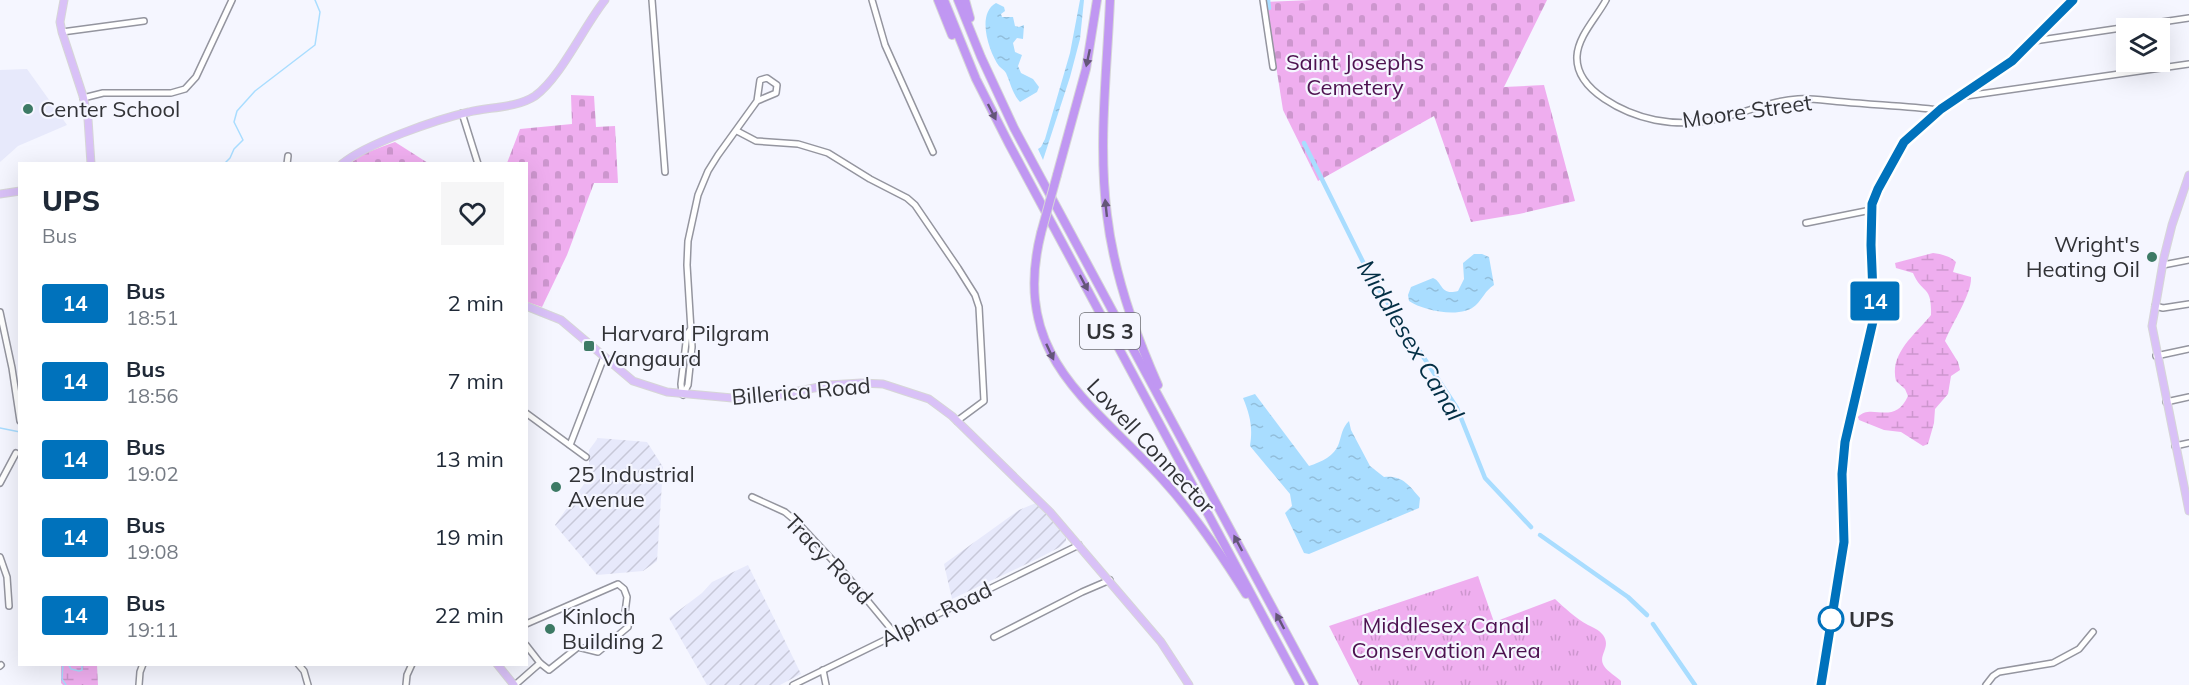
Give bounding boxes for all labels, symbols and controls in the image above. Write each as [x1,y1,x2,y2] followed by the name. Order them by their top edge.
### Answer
[2116,18,2170,72] map controls
[2116,18,2170,72] button: layers
[1083,48,1092,67] one-way arrow
[1286,48,1424,101] park label: Saint Josephs Cemetery
[1680,88,1814,134] street label: Moore Street
[40,95,180,123] place label: Center School
[21,102,35,116] marker: Center School
[987,103,997,120] one-way arrow
[441,182,504,245] button: heart
[42,183,100,218] text: UPS
[1101,198,1111,217] one-way arrow
[42,223,77,248] text: Bus
[2026,230,2140,283] place label: Wright's Heating Oil
[2145,250,2159,264] marker: Wright's Heating Oil
[1351,254,1471,426] water label: Middlesex Canal
[1079,275,1089,292] one-way arrow
[126,277,165,305] text: Bus
[1848,282,1902,320] line badge: 14
[1862,288,1888,314] text: 14
[448,289,504,317] text: 2 min
[62,290,88,316] text: 14
[126,305,179,330] text: 18:51
[1080,313,1140,349] road number: US 3
[601,319,770,372] place label: Harvard Pilgram Vangaurd
[582,339,596,353] marker: Harvard Pilgram Vangaurd
[1046,343,1055,360] one-way arrow
[126,355,165,383] text: Bus
[448,367,504,395] text: 7 min
[62,368,88,394] text: 14
[730,371,872,411] street label: Billerica Road
[1081,372,1221,520] street label: Lowell Connector
[126,383,179,408] text: 18:56
[126,433,165,461] text: Bus
[434,445,504,473] text: 13 min
[62,446,88,472] text: 14
[568,460,695,513] place label: 25 Industrial Avenue
[126,461,179,486] text: 19:02
[549,480,563,494] marker: 25 Industrial Avenue
[779,508,879,610] street label: Tracy Road
[126,511,165,539] text: Bus
[434,523,504,551] text: 19 min
[62,524,88,550] text: 14
[1233,534,1242,551] one-way arrow
[126,539,179,564] text: 19:08
[876,575,996,653] street label: Alpha Road
[126,589,165,617] text: Bus
[434,601,504,629] text: 22 min
[62,602,88,628] text: 14
[562,602,664,655] place label: Kinloch Building 2
[1849,605,1894,633] place label: UPS
[1818,606,1844,632] marker: UPS
[1351,611,1541,664] park label: Middlesex Canal Conservation Area
[1275,612,1285,629] one-way arrow
[126,617,179,642] text: 19:11
[543,622,557,636] marker: Kinloch Building 2

